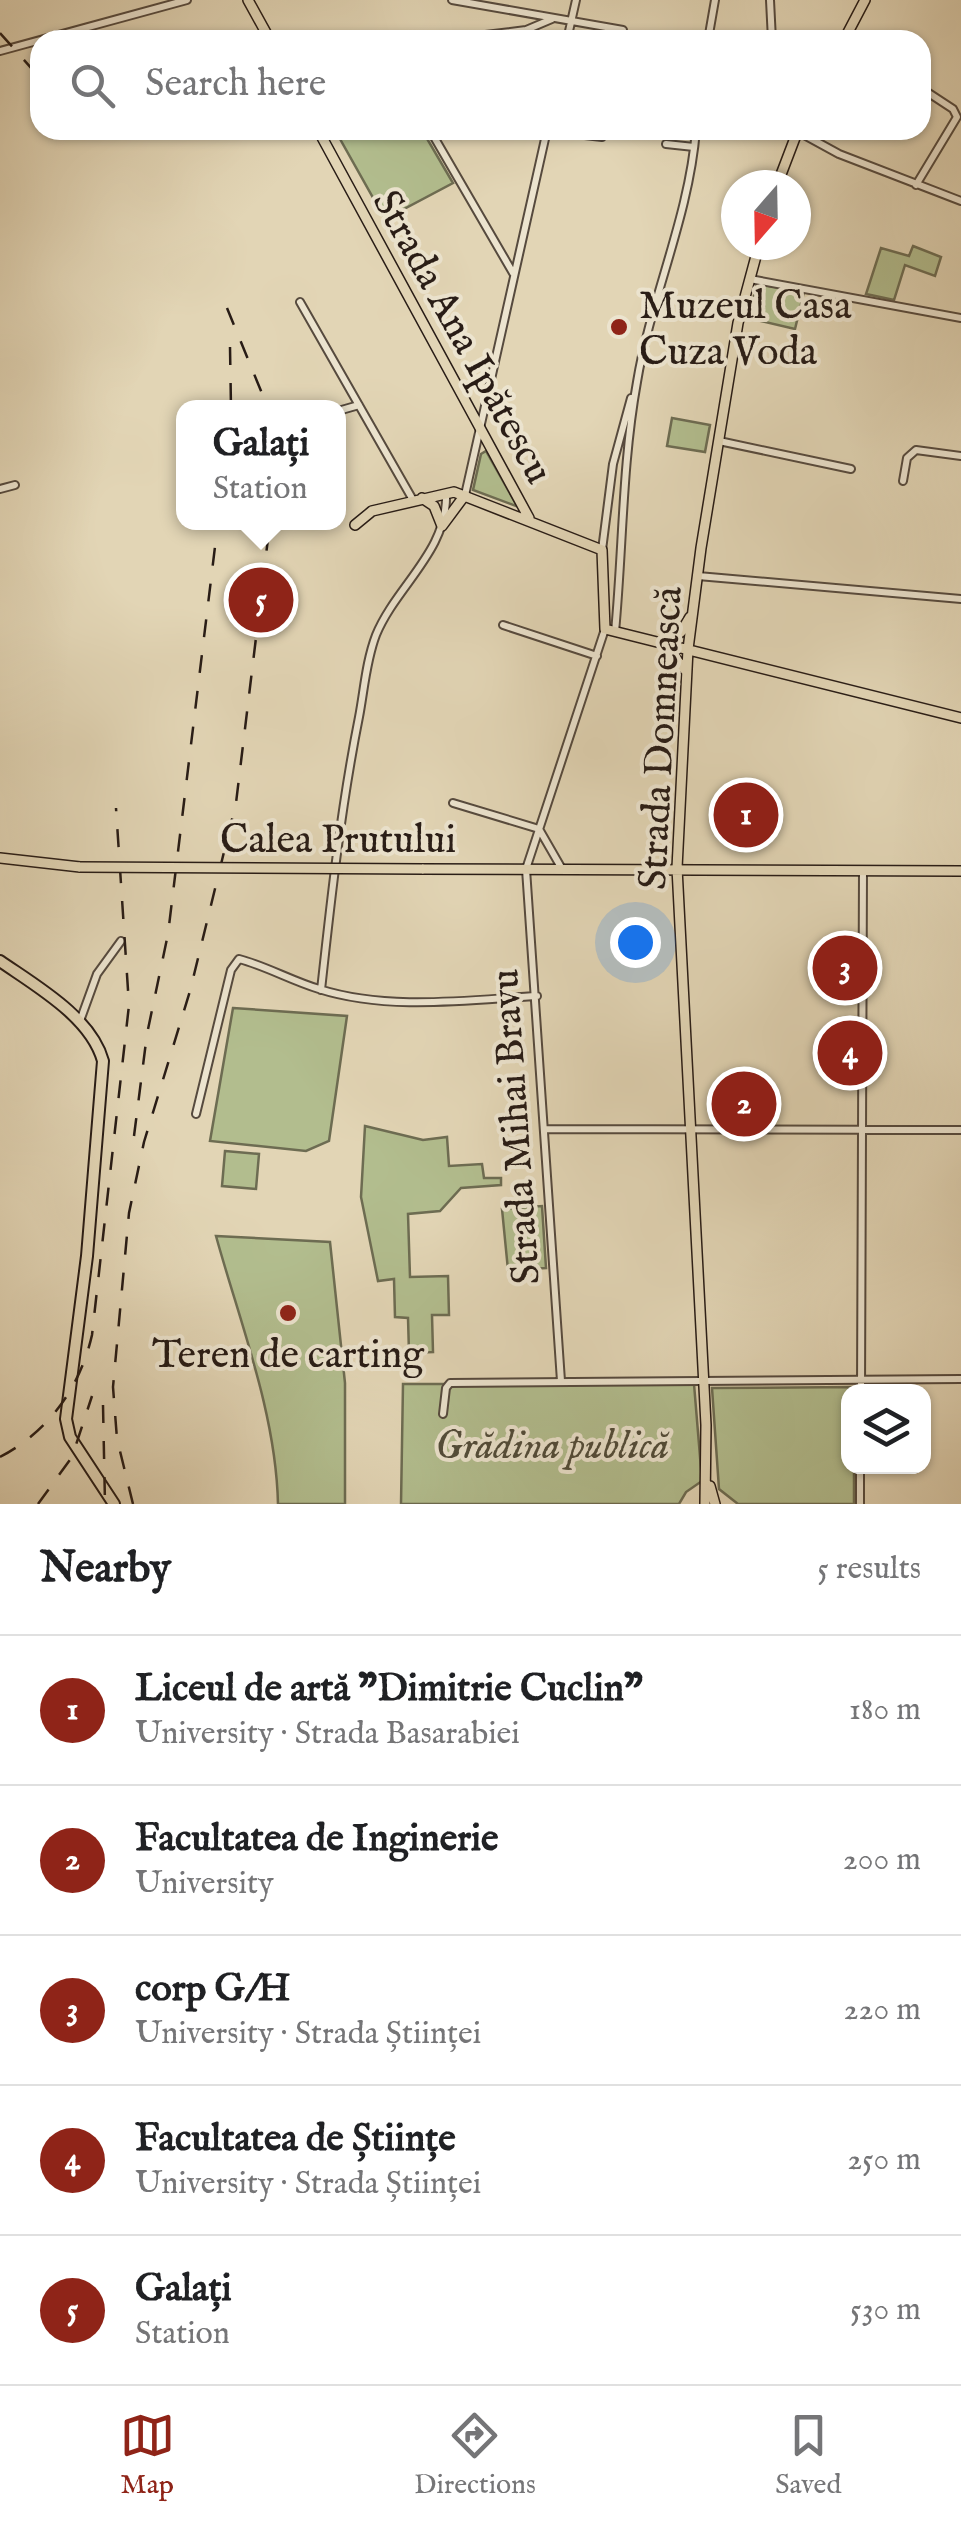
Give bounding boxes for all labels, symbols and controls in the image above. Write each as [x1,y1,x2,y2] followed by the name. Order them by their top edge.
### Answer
[30,30,931,140] search box
[65,58,120,113] icon: search
[145,61,326,109] text: Search here
[721,170,811,260] north arrow
[359,182,563,493] street label: Strada Ana Ipătescu
[639,282,852,379] place label: Muzeul Casa Cuza Voda
[608,316,630,338] marker: Muzeul Casa Cuza Voda
[176,400,346,530] popup
[213,421,309,469] text: Galați
[213,469,307,510] text: Station
[228,562,294,638] pin: 5
[629,585,696,891] street label: Strada Domnească
[714,778,778,852] pin: 1
[220,816,456,867] street label: Calea Prutului
[610,917,661,968] your location
[812,930,878,1006] pin: 3
[481,967,554,1286] street label: Strada Mihai Bravu
[818,1016,882,1090] pin: 4
[712,1066,776,1142] pin: 2
[277,1302,299,1324] marker: Teren de carting
[152,1331,425,1382] place label: Teren de carting
[841,1384,931,1474] map controls
[841,1384,931,1474] button: layers
[435,1422,670,1473] park label: Grădina publică
[40,1543,171,1596] text: Nearby
[817,1549,921,1590] text: 5 results
[135,1666,643,1714] text: Liceul de artă "Dimitrie Cuclin"
[67,1690,78,1731] text: 1
[849,1690,921,1731] text: 180 m
[135,1714,520,1755] text: University · Strada Basarabiei
[135,1816,499,1864] text: Facultatea de Inginerie
[65,1840,80,1881] text: 2
[843,1840,921,1881] text: 200 m
[135,1864,274,1905] text: University
[135,1966,290,2014] text: corp G/H
[67,1990,78,2031] text: 3
[844,1990,921,2031] text: 220 m
[135,2014,481,2055] text: University · Strada Științei
[135,2116,456,2164] text: Facultatea de Științe
[65,2140,80,2181] text: 4
[847,2140,921,2181] text: 250 m
[135,2164,481,2205] text: University · Strada Științei
[135,2266,232,2314] text: Galați
[67,2290,78,2331] text: 5
[850,2290,921,2331] text: 530 m
[135,2314,230,2355] text: Station
[120,2408,175,2503] tab: Map
[414,2408,536,2503] tab: Directions
[775,2408,841,2503] tab: Saved

